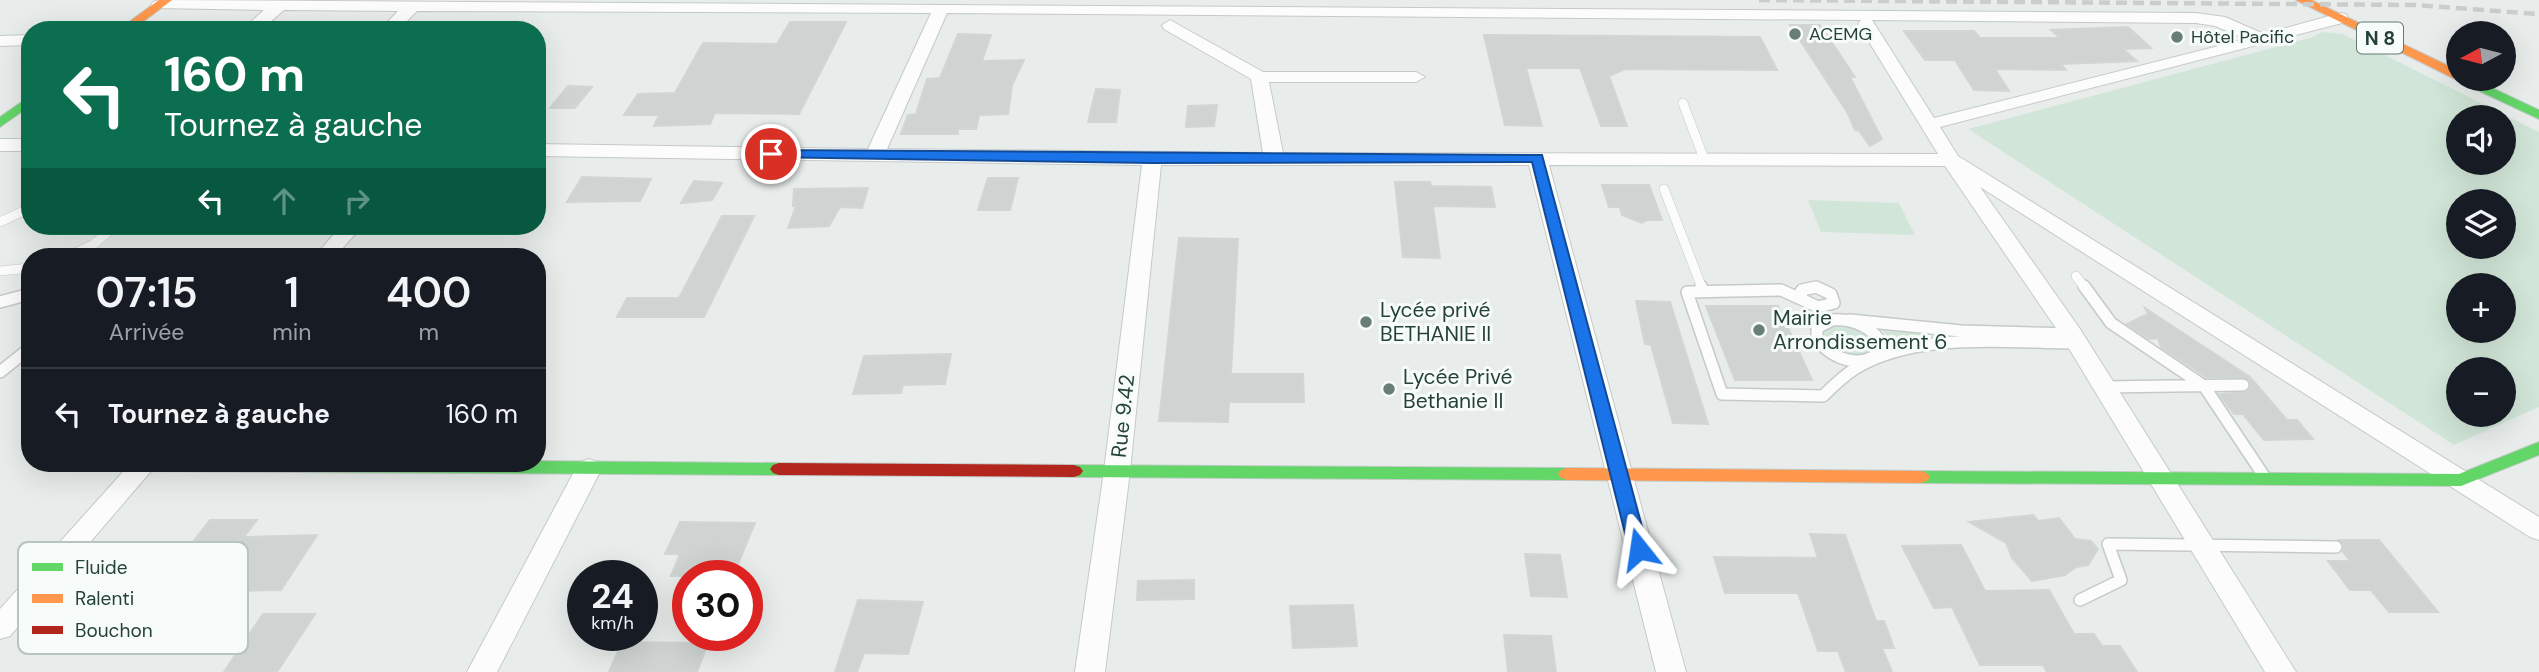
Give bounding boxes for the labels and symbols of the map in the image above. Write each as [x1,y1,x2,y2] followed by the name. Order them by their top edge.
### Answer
[2446,21,2516,91] north arrow
[1809,22,1872,46] place label: ACEMG
[2357,22,2403,54] road number: N 8
[2191,25,2294,49] place label: Hôtel Pacific
[1787,26,1803,42] marker: ACEMG
[2169,29,2185,45] marker: Hôtel Pacific
[741,124,801,184] pin
[1380,296,1491,348] place label: Lycée privé BETHANIE II
[1773,304,1948,356] place label: Mairie Arrondissement 6
[1358,314,1374,330] marker: Lycée privé BETHANIE II
[1751,322,1767,338] marker: Mairie Arrondissement 6
[1403,363,1512,415] place label: Lycée Privé Bethanie II
[1105,373,1141,459] street label: Rue 9.42
[1381,381,1397,397] marker: Lycée Privé Bethanie II
[1602,512,1676,586] position arrow
[18,542,248,654] legend
[75,555,128,580] text: Fluide
[672,560,763,651] speed limit sign: 30
[75,586,134,611] text: Ralenti
[75,618,153,643] text: Bouchon

